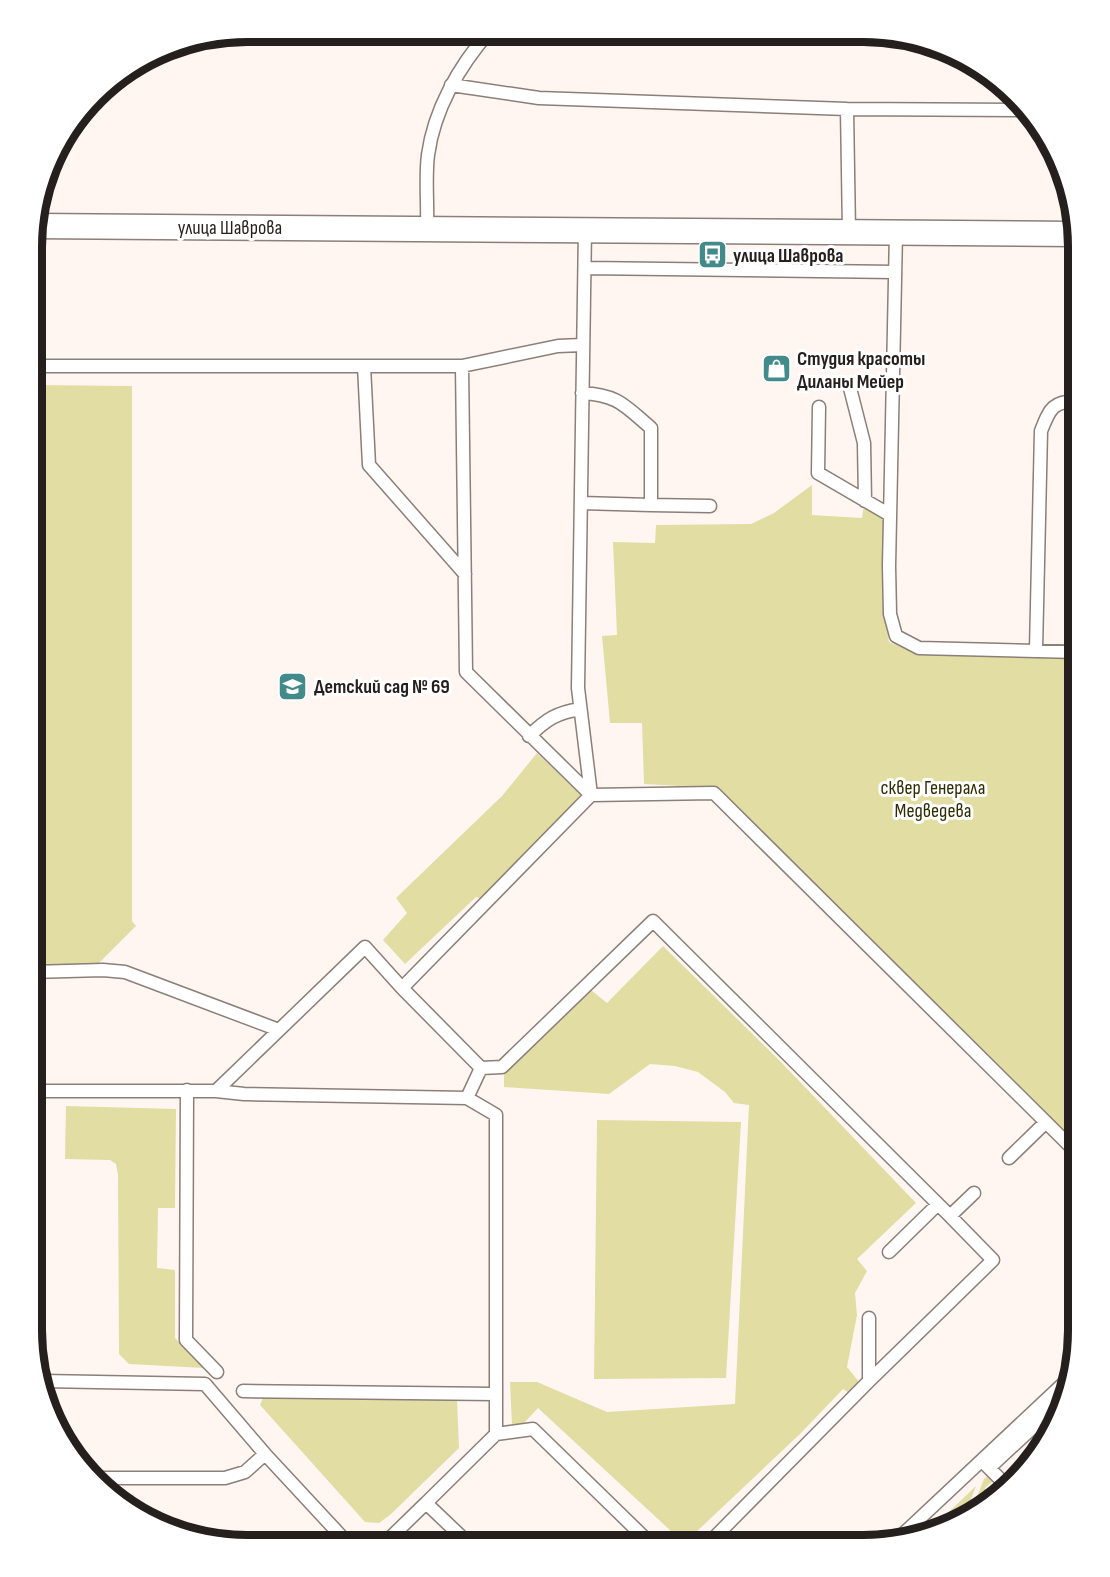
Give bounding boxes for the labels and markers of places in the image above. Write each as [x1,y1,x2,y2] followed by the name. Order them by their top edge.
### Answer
[696,239,728,271] bus stop icon: улица Шаврова
[733,244,844,268] place label: улица Шаврова
[797,347,925,394] place label: Студия красоты Диланы Мейер
[760,353,792,385] shop icon: Студия красоты Диланы Мейер
[277,670,309,702] school or university icon: Детский сад № 69
[314,675,450,699] place label: Детский сад № 69

